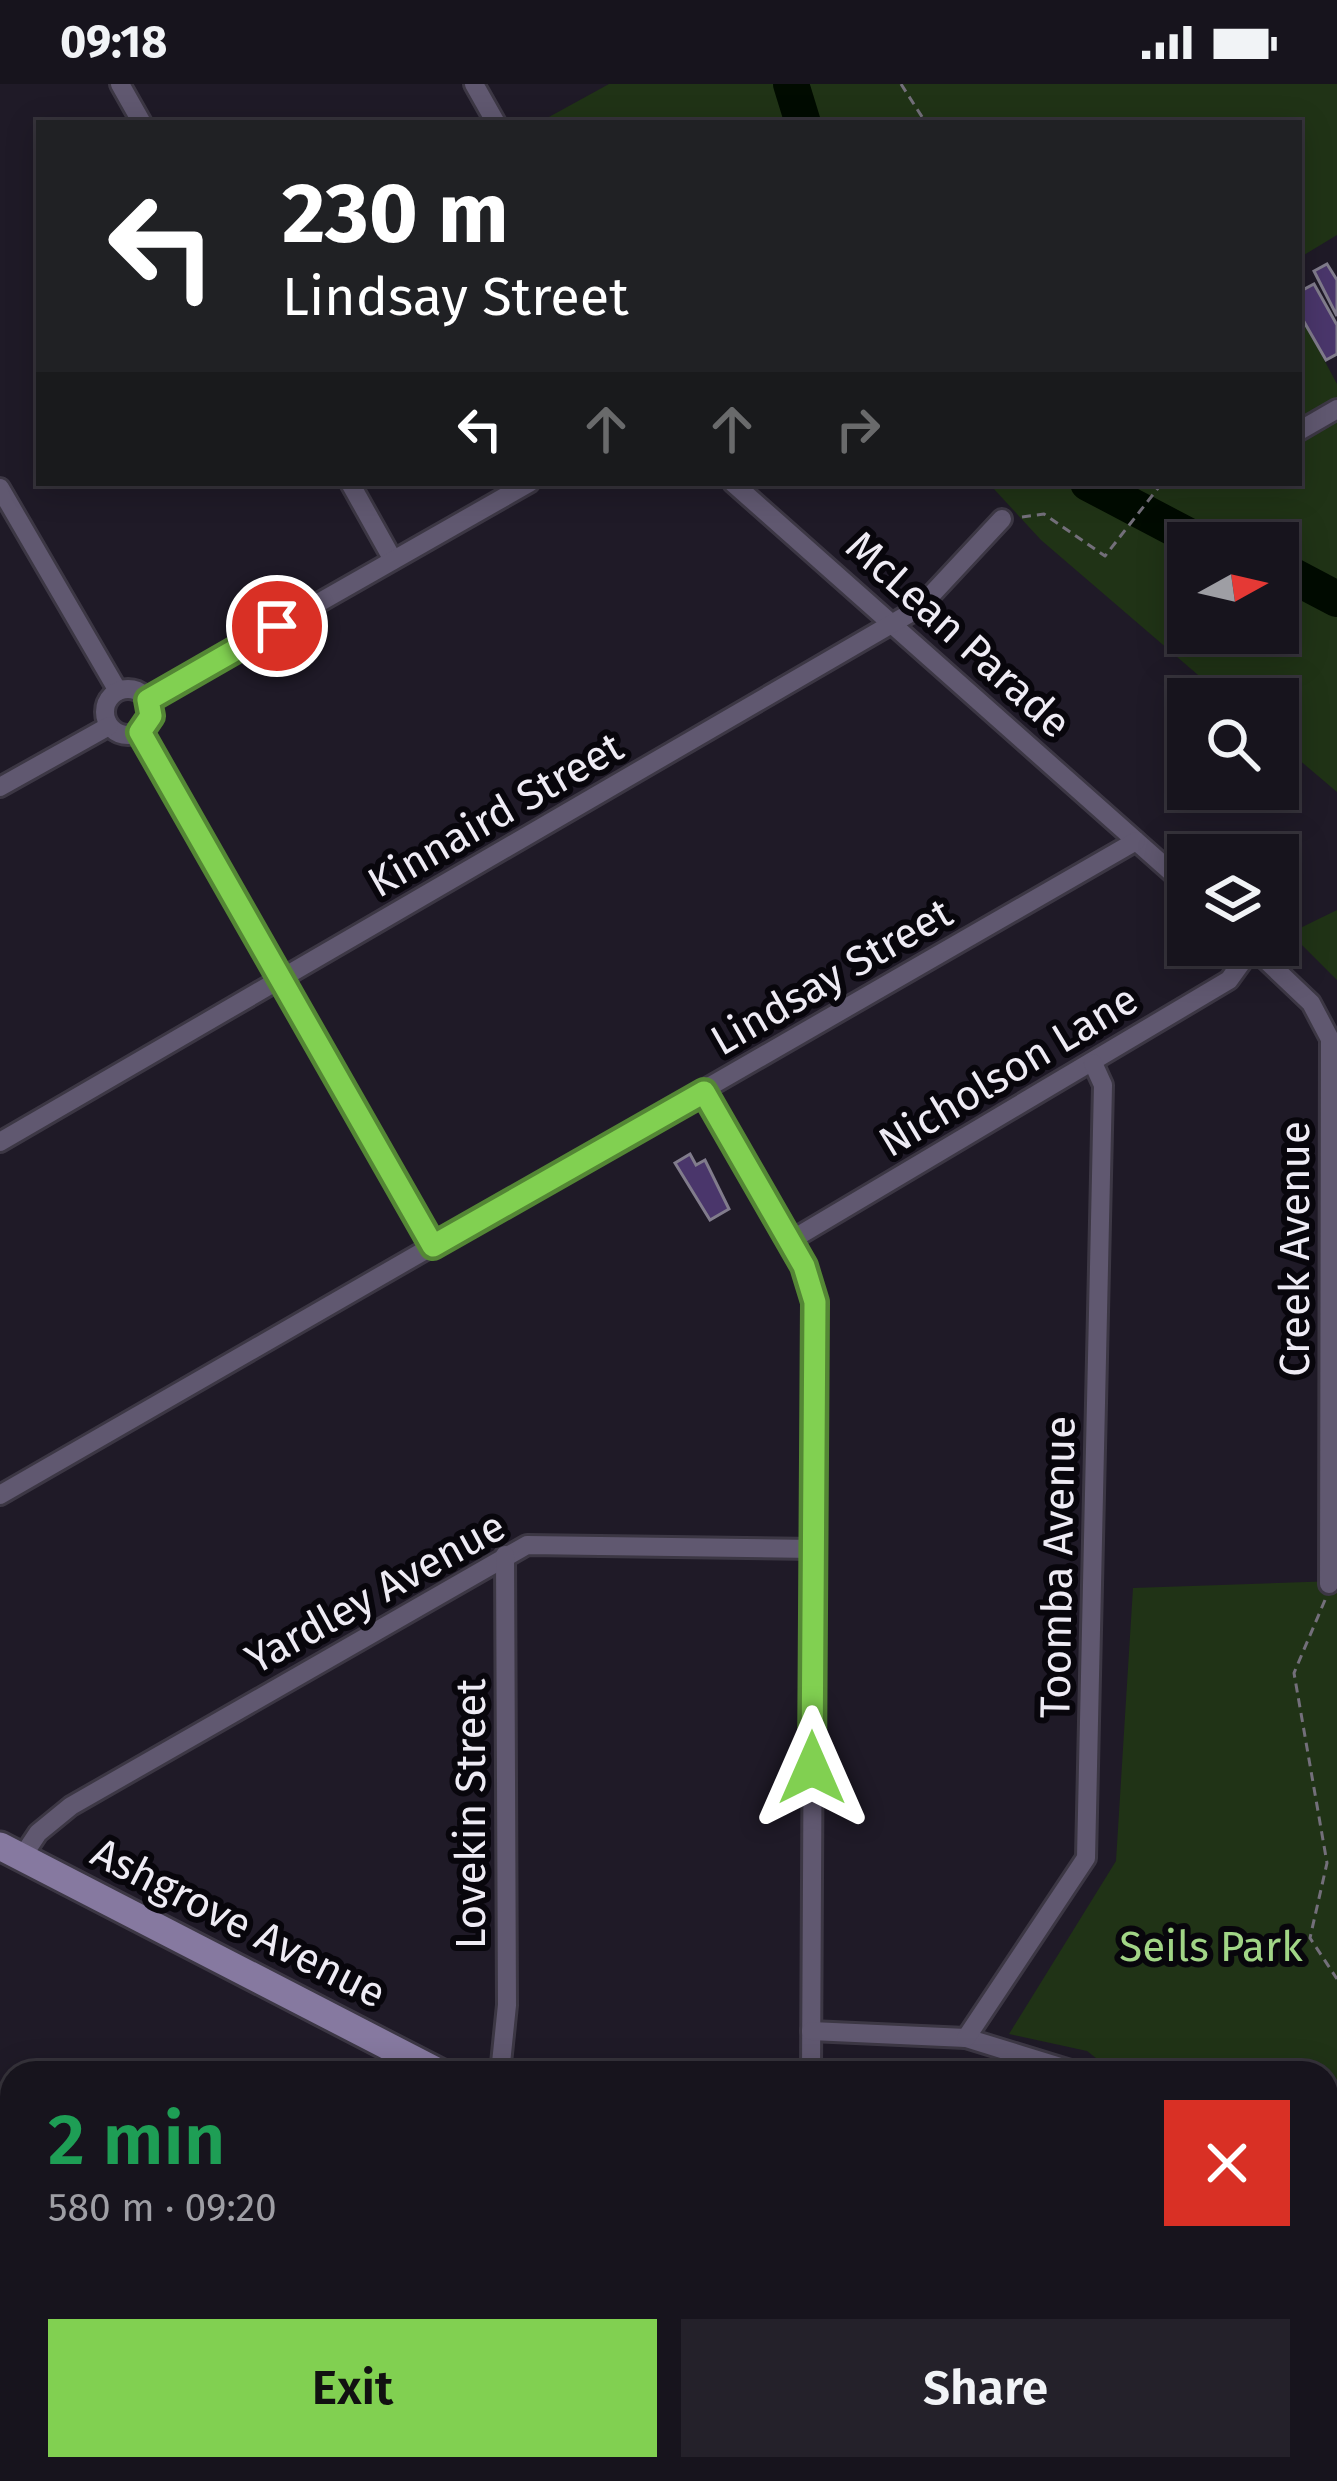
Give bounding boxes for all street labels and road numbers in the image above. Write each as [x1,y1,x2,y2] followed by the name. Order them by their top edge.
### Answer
[836,521,1081,748] street label: McLean Parade
[359,721,632,908] street label: Kinnaird Street
[702,887,961,1066] street label: Lindsay Street
[870,974,1147,1168] street label: Nicholson Lane
[1270,1121,1320,1377] street label: Creek Avenue
[1030,1415,1086,1719] street label: Toomba Avenue
[237,1501,514,1685] street label: Yardley Avenue
[446,1678,496,1949] street label: Lovekin Street
[83,1827,394,2019] street label: Ashgrove Avenue

